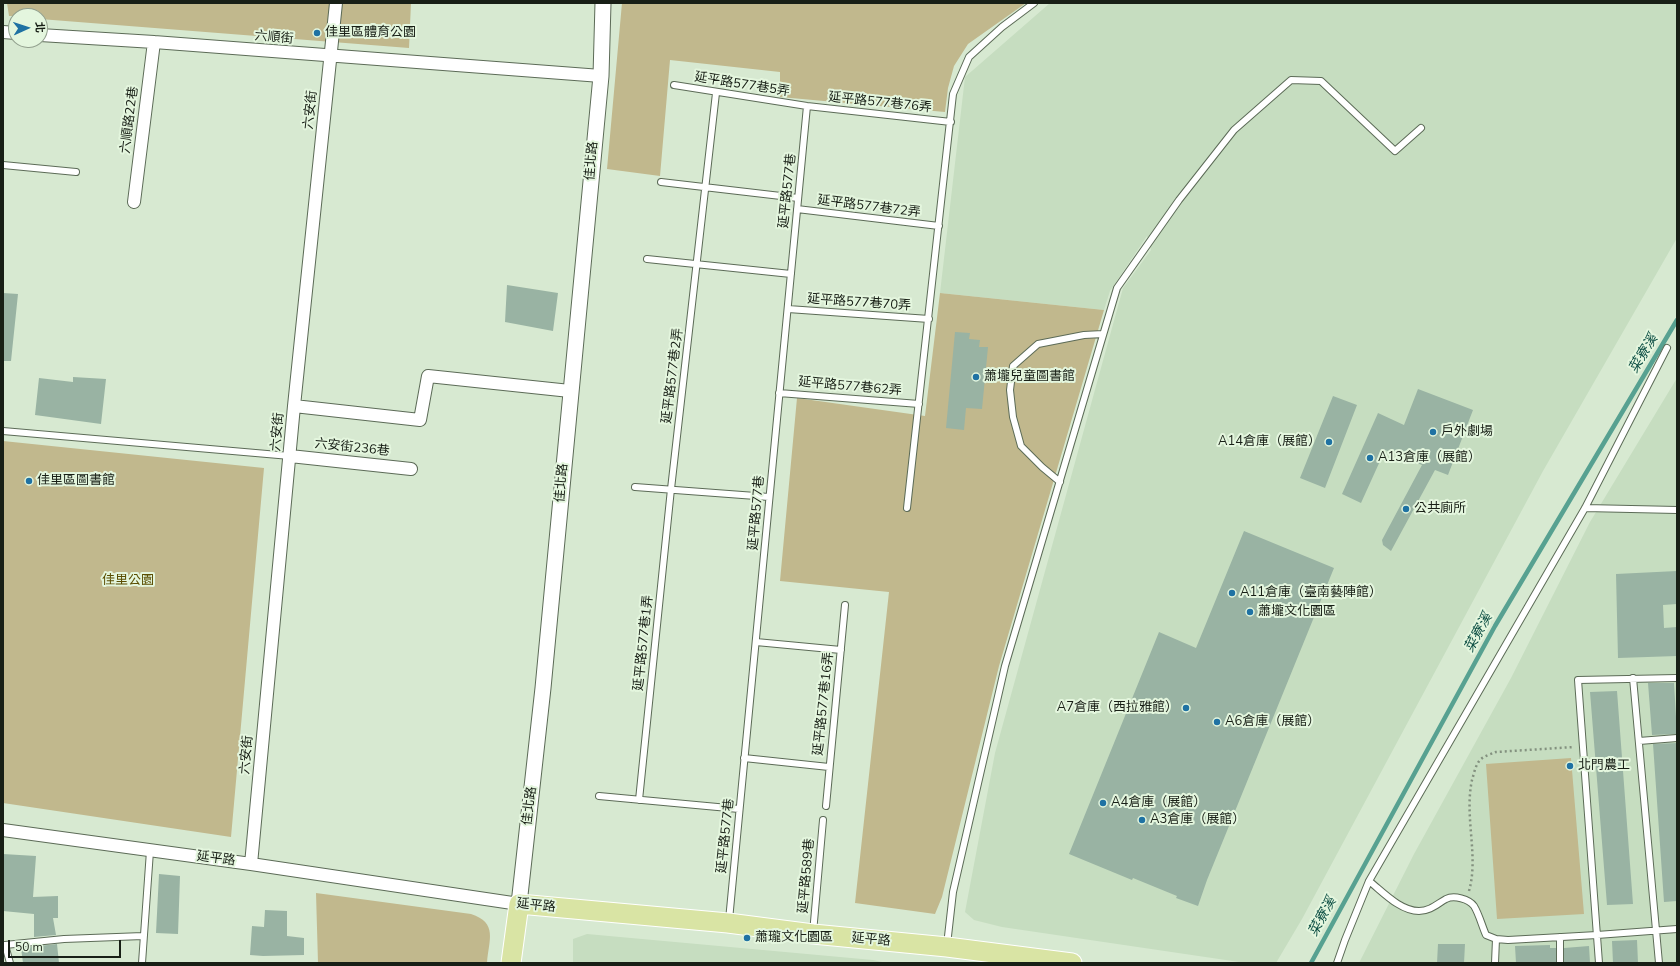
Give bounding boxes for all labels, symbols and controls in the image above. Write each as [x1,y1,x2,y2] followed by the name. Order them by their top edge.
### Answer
[8,8,48,48] north arrow
[32,22,47,33] text: 北
[325,25,416,41] place label: 佳里區體育公園
[312,28,322,38] marker: 佳里區體育公園
[254,29,294,47] street label: 六順街
[693,70,791,100] street label: 延平路577巷5弄
[118,86,142,154] street label: 六順路22巷
[301,90,321,130] street label: 六安街
[827,90,933,116] street label: 延平路577巷76弄
[583,141,601,181] street label: 佳北路
[776,153,800,229] street label: 延平路577巷
[816,193,922,221] street label: 延平路577巷72弄
[807,292,911,314] street label: 延平路577巷70弄
[659,327,687,425] street label: 延平路577巷2弄
[1626,332,1662,376] water label: 菜寮溪
[984,369,1075,385] place label: 蕭壠兒童圖書館
[971,372,981,382] marker: 蕭壠兒童圖書館
[798,375,902,399] street label: 延平路577巷62弄
[269,412,287,452] street label: 六安街
[1441,424,1493,440] place label: 戶外劇場
[1428,427,1438,437] marker: 戶外劇場
[1218,434,1321,450] place label: A14倉庫（展館）
[314,436,390,460] street label: 六安街236巷
[1324,437,1334,447] marker: A14倉庫（展館）
[1378,450,1481,466] place label: A13倉庫（展館）
[1365,453,1375,463] marker: A13倉庫（展館）
[553,463,571,503] street label: 佳北路
[37,473,115,489] place label: 佳里區圖書館
[746,475,768,551] street label: 延平路577巷
[24,476,34,486] marker: 佳里區圖書館
[1414,501,1466,517] place label: 公共廁所
[1401,504,1411,514] marker: 公共廁所
[102,573,154,589] park label: 佳里公園
[1240,585,1382,601] place label: A11倉庫（臺南藝陣館）
[1227,588,1237,598] marker: A11倉庫（臺南藝陣館）
[631,594,657,692] street label: 延平路577巷1弄
[1258,604,1336,620] place label: 蕭壠文化園區
[1245,607,1255,617] marker: 蕭壠文化園區
[1461,611,1497,655] water label: 菜寮溪
[811,651,837,757] street label: 延平路577巷16弄
[1057,700,1178,716] place label: A7倉庫（西拉雅館）
[1181,703,1191,713] marker: A7倉庫（西拉雅館）
[1225,714,1320,730] place label: A6倉庫（展館）
[1212,717,1222,727] marker: A6倉庫（展館）
[238,735,256,775] street label: 六安街
[1578,758,1630,774] place label: 北門農工
[1565,761,1575,771] marker: 北門農工
[520,786,540,826] street label: 佳北路
[1111,795,1206,811] place label: A4倉庫（展館）
[714,798,738,874] street label: 延平路577巷
[1098,798,1108,808] marker: A4倉庫（展館）
[1150,812,1245,828] place label: A3倉庫（展館）
[1137,815,1147,825] marker: A3倉庫（展館）
[796,838,818,914] street label: 延平路589巷
[196,849,236,869] street label: 延平路
[1305,895,1341,939] water label: 菜寮溪
[516,896,556,916] street label: 延平路
[755,930,833,946] place label: 蕭瓏文化園區
[851,931,891,949] street label: 延平路
[10,932,123,958] scale bar
[742,933,752,943] marker: 蕭瓏文化園區
[15,939,43,955] text: 50 m

